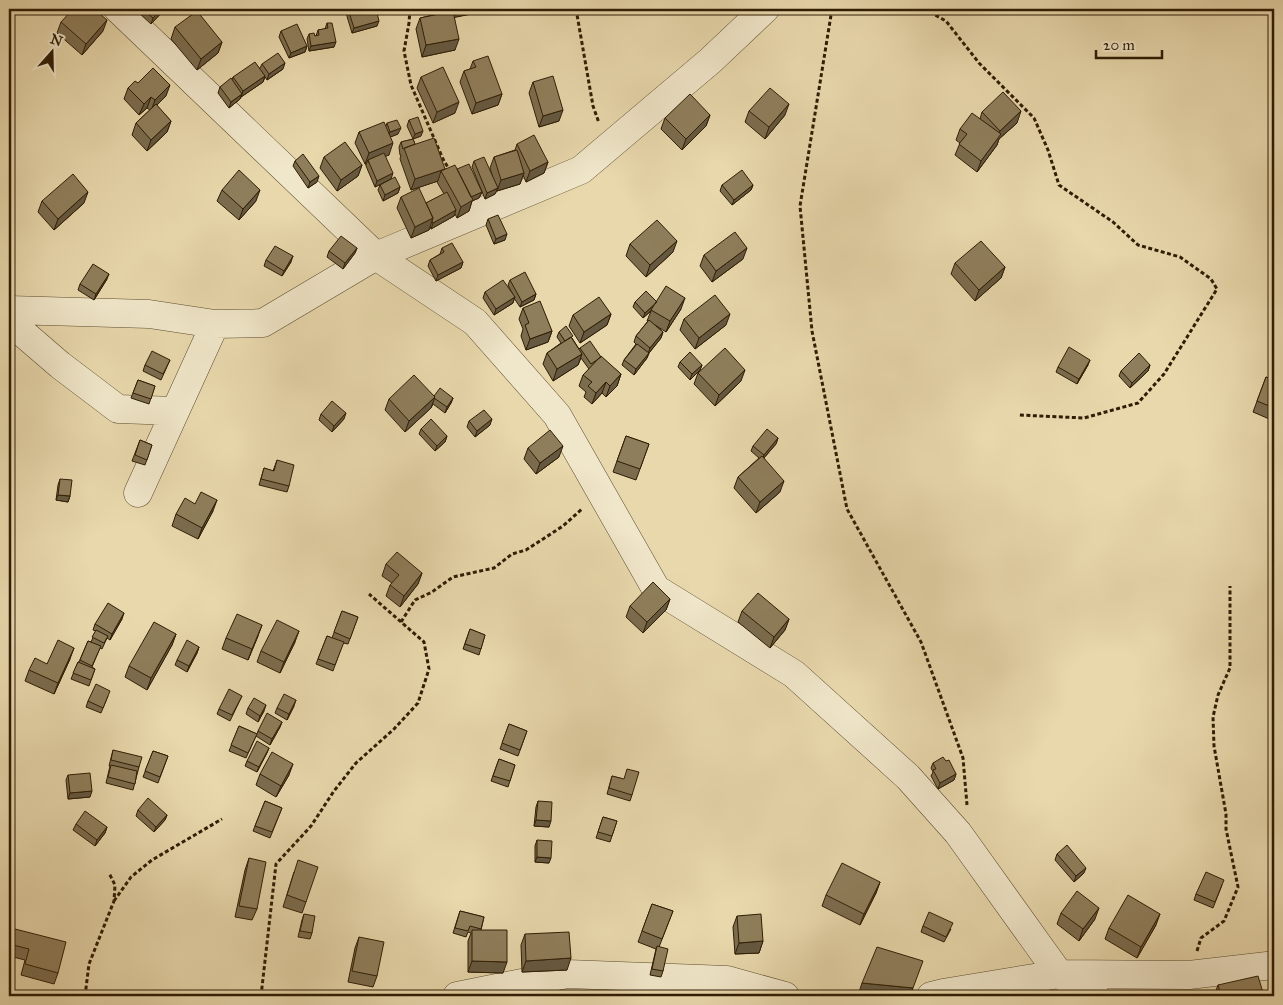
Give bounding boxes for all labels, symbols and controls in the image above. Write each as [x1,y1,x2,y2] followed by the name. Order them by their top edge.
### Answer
[28,28,78,78] north arrow
[1096,28,1162,60] scale bar
[48,30,65,50] text: N
[1103,36,1135,54] text: 20 m

